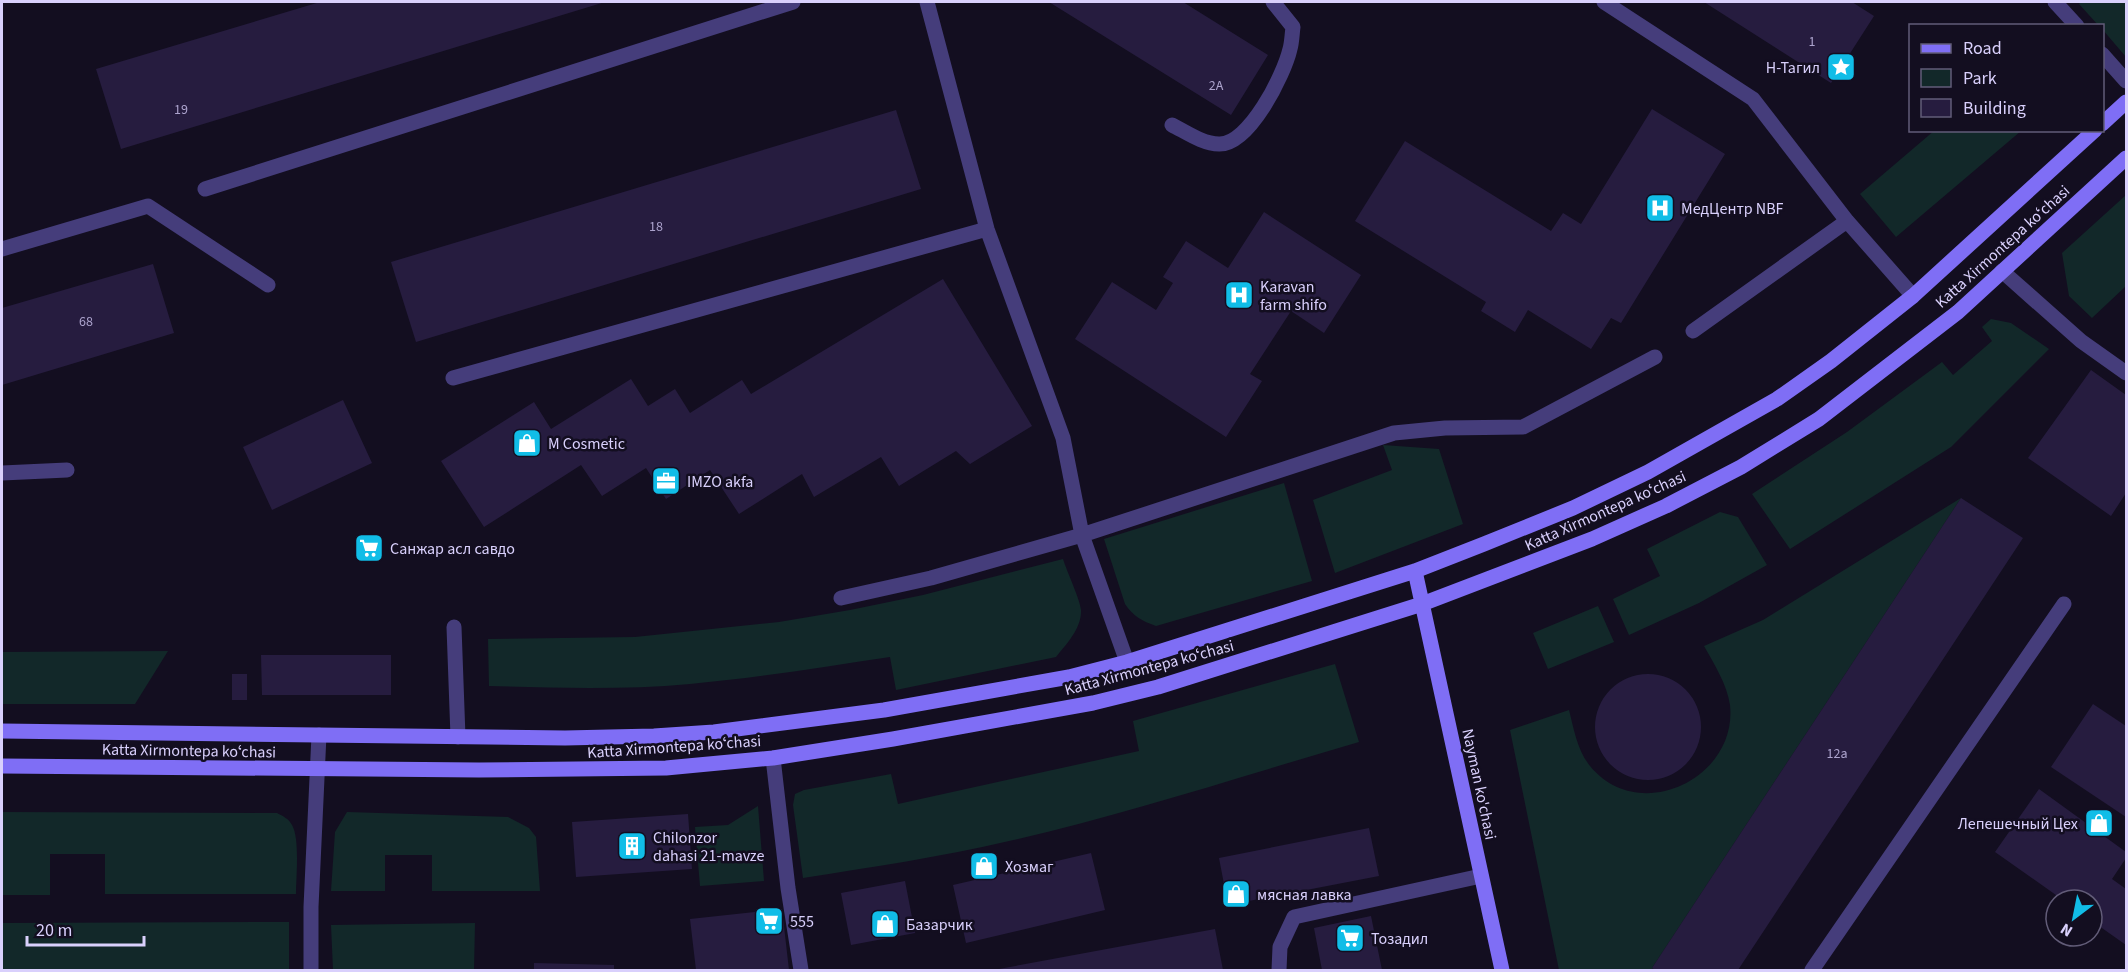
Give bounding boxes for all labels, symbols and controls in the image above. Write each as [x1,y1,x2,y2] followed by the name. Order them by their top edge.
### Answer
[1909,24,2104,132] legend
[1809,32,1816,52] house number: 1
[1963,36,2002,61] text: Road
[1825,51,1857,83] place icon: Н-Тагил
[1766,57,1820,79] place label: Н-Тагил
[1963,66,1997,91] text: Park
[1209,76,1224,96] house number: 2А
[1963,96,2026,121] text: Building
[174,100,188,120] house number: 19
[1931,180,2075,313] street label: Katta Xirmontepa koʻchasi
[1644,192,1676,224] hospital icon: МедЦентр NBF
[1681,198,1784,220] place label: МедЦентр NBF
[649,217,663,237] house number: 18
[1260,276,1327,316] place label: Karavan farm shifo
[1223,279,1255,311] hospital icon: Karavan farm shifo
[79,312,93,332] house number: 68
[511,427,543,459] shop icon: M Cosmetic
[548,433,625,455] place label: M Cosmetic
[650,465,682,497] office icon: IMZO akfa
[1521,465,1690,556] street label: Katta Xirmontepa koʻchasi
[687,471,753,493] place label: IMZO akfa
[353,532,385,564] supermarket icon: Санжар асл савдо
[390,538,515,560] place label: Санжар асл савдо
[1062,635,1236,701] street label: Katta Xirmontepa koʻchasi
[1456,727,1502,842] street label: Nayman ko'chasi
[586,730,762,764] street label: Katta Xirmontepa koʻchasi
[102,738,276,764] street label: Katta Xirmontepa koʻchasi
[1827,744,1847,764] house number: 12а
[2083,807,2115,839] shop icon: Лепешечный Цех
[1958,813,2078,835] place label: Лепешечный Цех
[653,827,764,867] place label: Chilonzor dahasi 21-mavze
[616,830,648,862] building icon: Chilonzor dahasi 21-mavze
[968,850,1000,882] shop icon: Хозмаг
[1005,856,1054,878] place label: Хозмаг
[1220,878,1252,910] shop icon: мясная лавка
[1257,884,1352,906] place label: мясная лавка
[2044,888,2104,948] north arrow
[753,905,785,937] supermarket icon: 555
[869,908,901,940] shop icon: Базарчик
[27,909,144,947] scale bar
[790,911,814,933] place label: 555
[906,914,973,936] place label: Базарчик
[36,918,72,943] text: 20 m
[2056,918,2077,942] text: N
[1334,922,1366,954] supermarket icon: Тозадил
[1371,928,1428,950] place label: Тозадил

